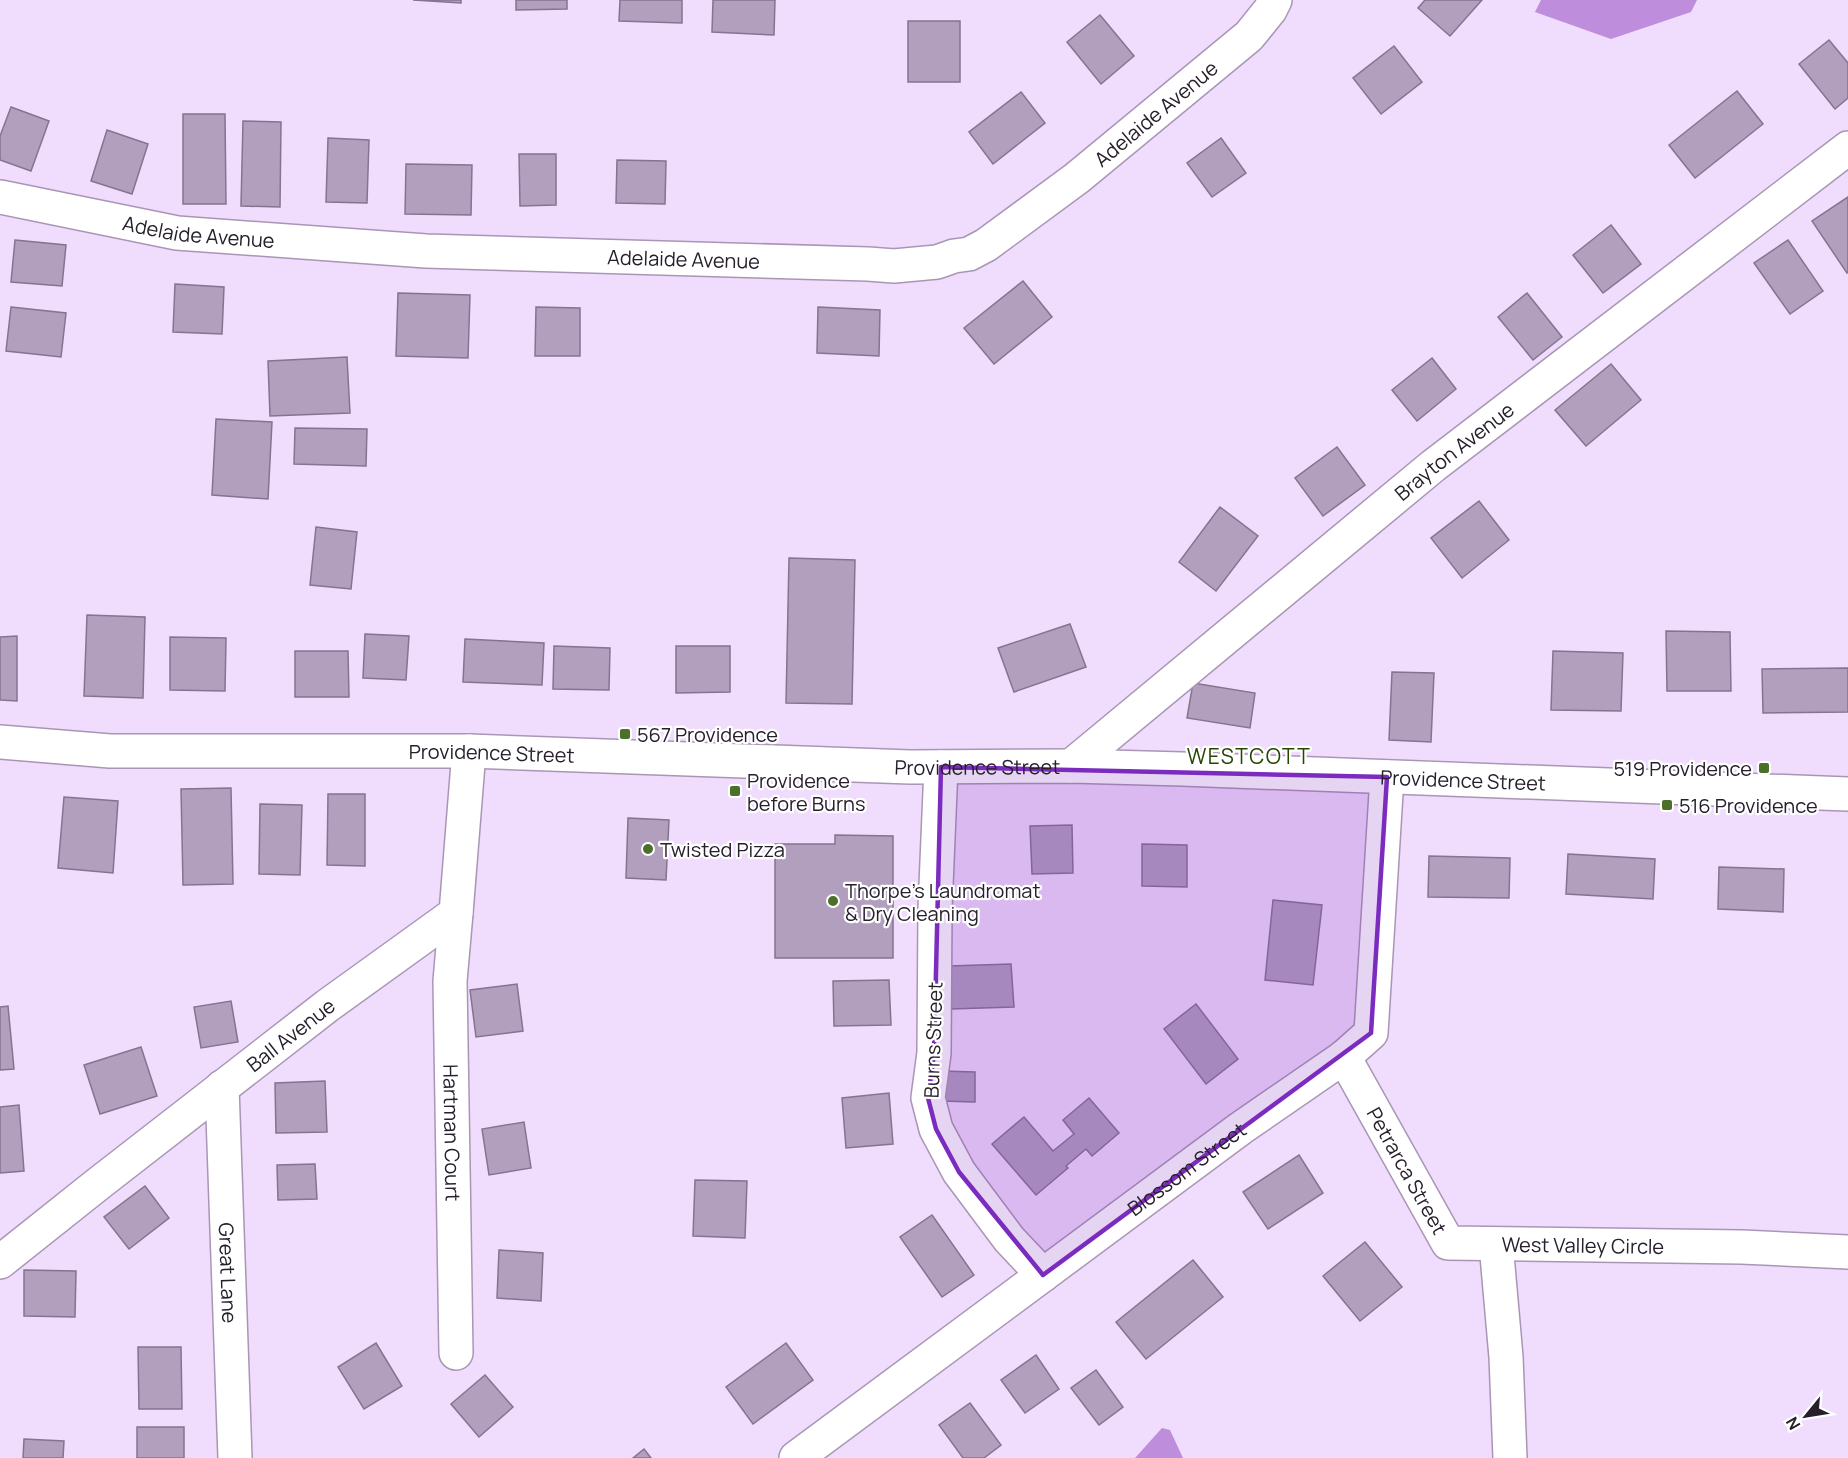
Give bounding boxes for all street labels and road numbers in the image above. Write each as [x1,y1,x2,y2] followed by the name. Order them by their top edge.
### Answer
[1088,54,1223,172] street label: Adelaide Avenue
[120,209,275,254] street label: Adelaide Avenue
[607,243,760,274] street label: Adelaide Avenue
[1389,396,1519,506] street label: Brayton Avenue
[409,737,575,768] street label: Providence Street
[894,753,1060,781] street label: Providence Street
[1380,763,1546,796] street label: Providence Street
[917,981,949,1099] street label: Burns Street
[241,991,340,1077] street label: Ball Avenue
[438,1064,467,1202] street label: Hartman Court
[1361,1102,1454,1239] street label: Petrarca Street
[1122,1116,1251,1221] street label: Blossom Street
[213,1222,244,1324] street label: Great Lane
[1501,1230,1664,1259] street label: West Valley Circle

